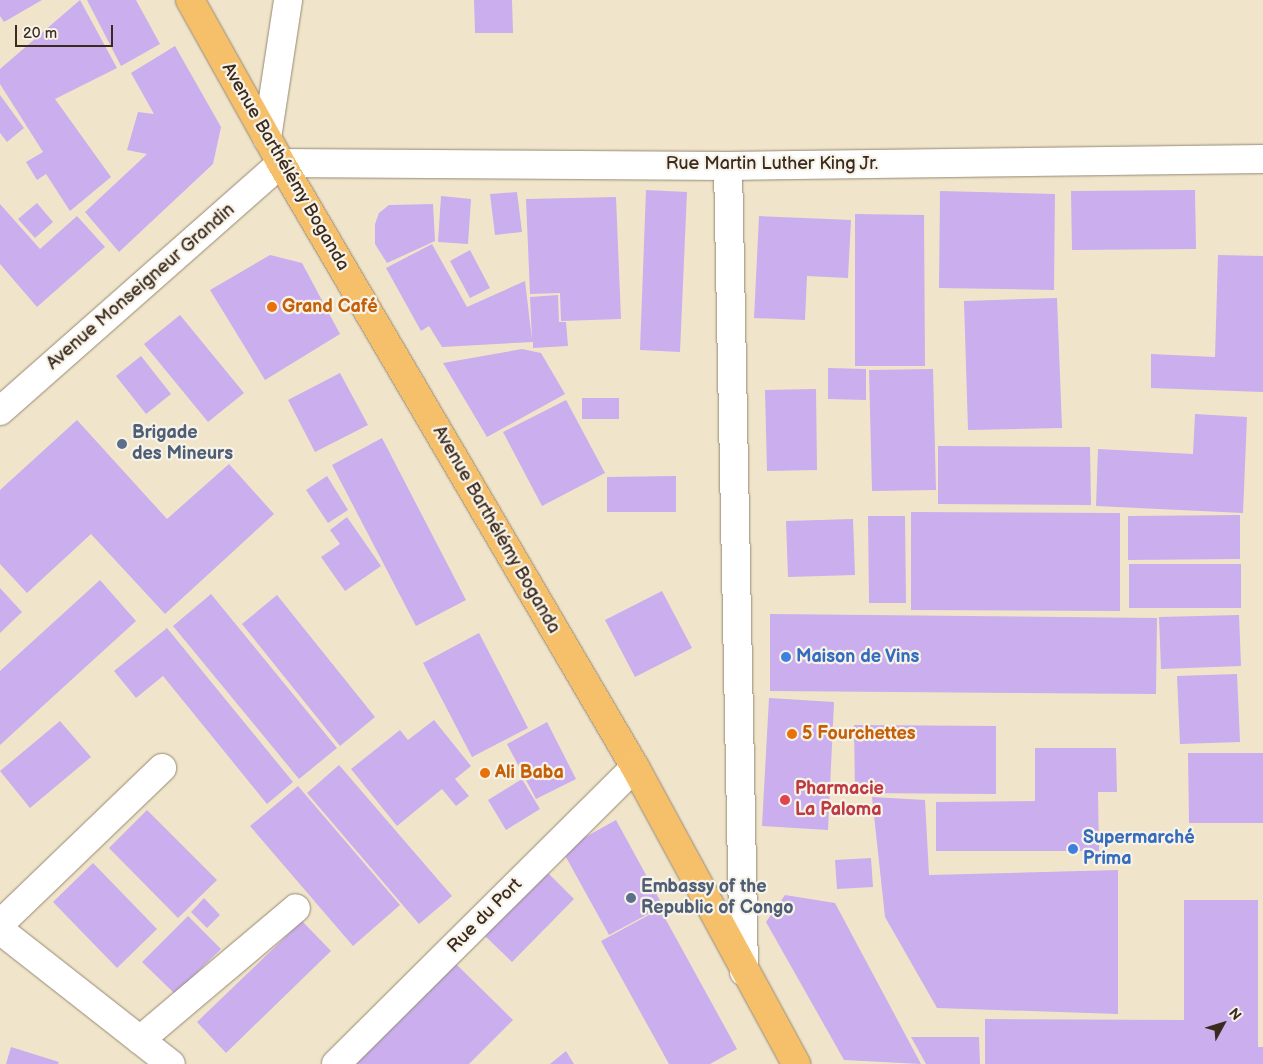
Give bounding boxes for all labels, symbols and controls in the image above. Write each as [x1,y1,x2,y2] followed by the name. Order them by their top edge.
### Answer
[18,15,115,47] scale bar
[23,24,57,43] text: 20 m
[216,59,354,275] street label: Avenue Barthélémy Boganda
[665,153,879,175] street label: Rue Martin Luther King Jr.
[43,199,239,375] street label: Avenue Monseigneur Grandin
[282,296,378,318] place label: Grand Café
[266,301,278,313] marker: Grand Café
[427,422,565,638] street label: Avenue Barthélémy Boganda
[132,423,233,466] place label: Brigade des Mineurs
[116,438,128,450] marker: Brigade des Mineurs
[796,646,920,668] place label: Maison de Vins
[780,651,792,663] marker: Maison de Vins
[802,723,916,745] place label: 5 Fourchettes
[786,728,798,740] marker: 5 Fourchettes
[495,762,564,784] place label: Ali Baba
[479,767,491,779] marker: Ali Baba
[795,779,884,822] place label: Pharmacie La Paloma
[779,794,791,806] marker: Pharmacie La Paloma
[1083,828,1195,871] place label: Supermarché Prima
[1067,843,1079,855] marker: Supermarché Prima
[443,874,527,958] street label: Rue du Port
[641,877,794,920] place label: Embassy of the Republic of Congo
[625,892,637,904] marker: Embassy of the Republic of Congo
[1198,999,1248,1049] north arrow
[1225,1005,1245,1024] text: N

